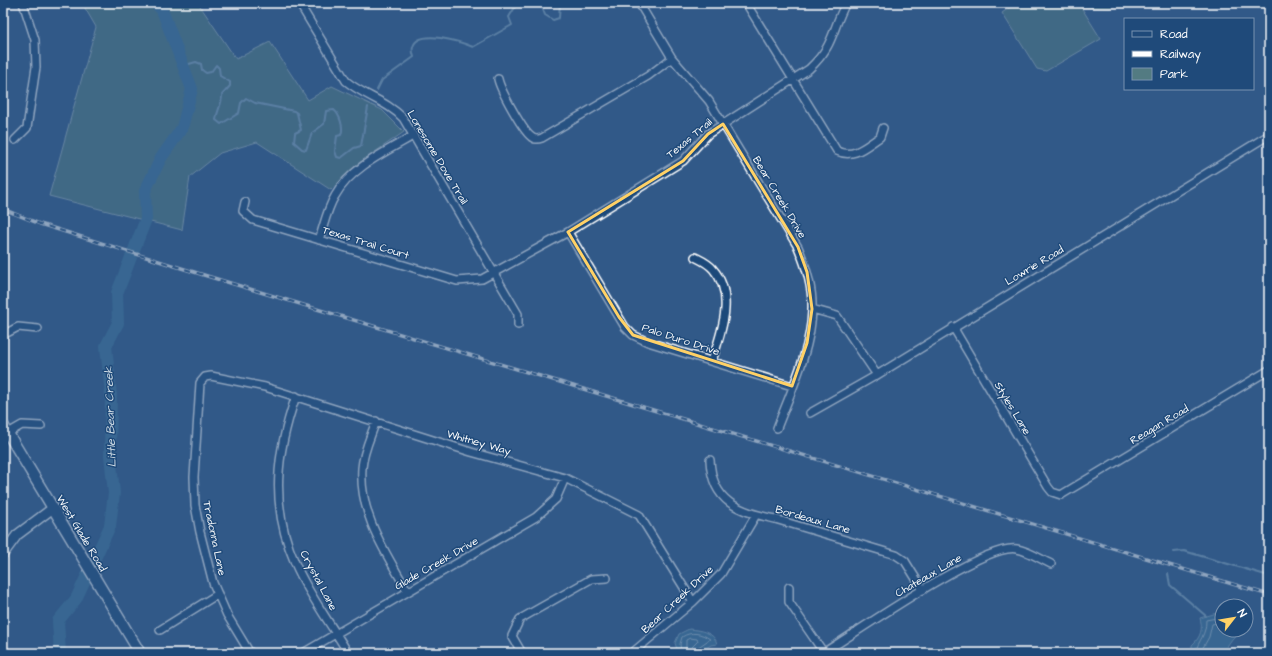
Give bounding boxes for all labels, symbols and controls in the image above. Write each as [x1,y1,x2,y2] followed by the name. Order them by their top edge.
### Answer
[1124,18,1254,90] legend
[1160,26,1188,43] text: Road
[1160,46,1201,64] text: Railway
[1160,66,1188,83] text: Park
[404,107,472,207] street label: Lonesome Dove Trail
[663,115,716,162] street label: Texas Trail
[749,153,810,241] street label: Bear Creek Drive
[321,222,412,263] street label: Texas Trail Court
[1002,242,1067,289] street label: Lowrie Road
[640,320,722,359] street label: Palo Duro Drive
[100,366,121,468] water label: Little Bear Creek
[990,379,1034,438] street label: Styles Lane
[1127,401,1192,449] street label: Reagan Road
[445,426,513,460] street label: Whitney Way
[53,492,111,575] street label: West Glade Road
[199,499,230,577] street label: Tradonna Lane
[774,502,852,537] street label: Bordeaux Lane
[392,533,481,594] street label: Glade Creek Drive
[295,547,341,614] street label: Crystal Lane
[892,550,964,601] street label: Chateaux Lane
[638,562,717,637] street label: Bear Creek Drive
[1214,598,1254,638] north arrow
[1234,606,1250,620] text: N

